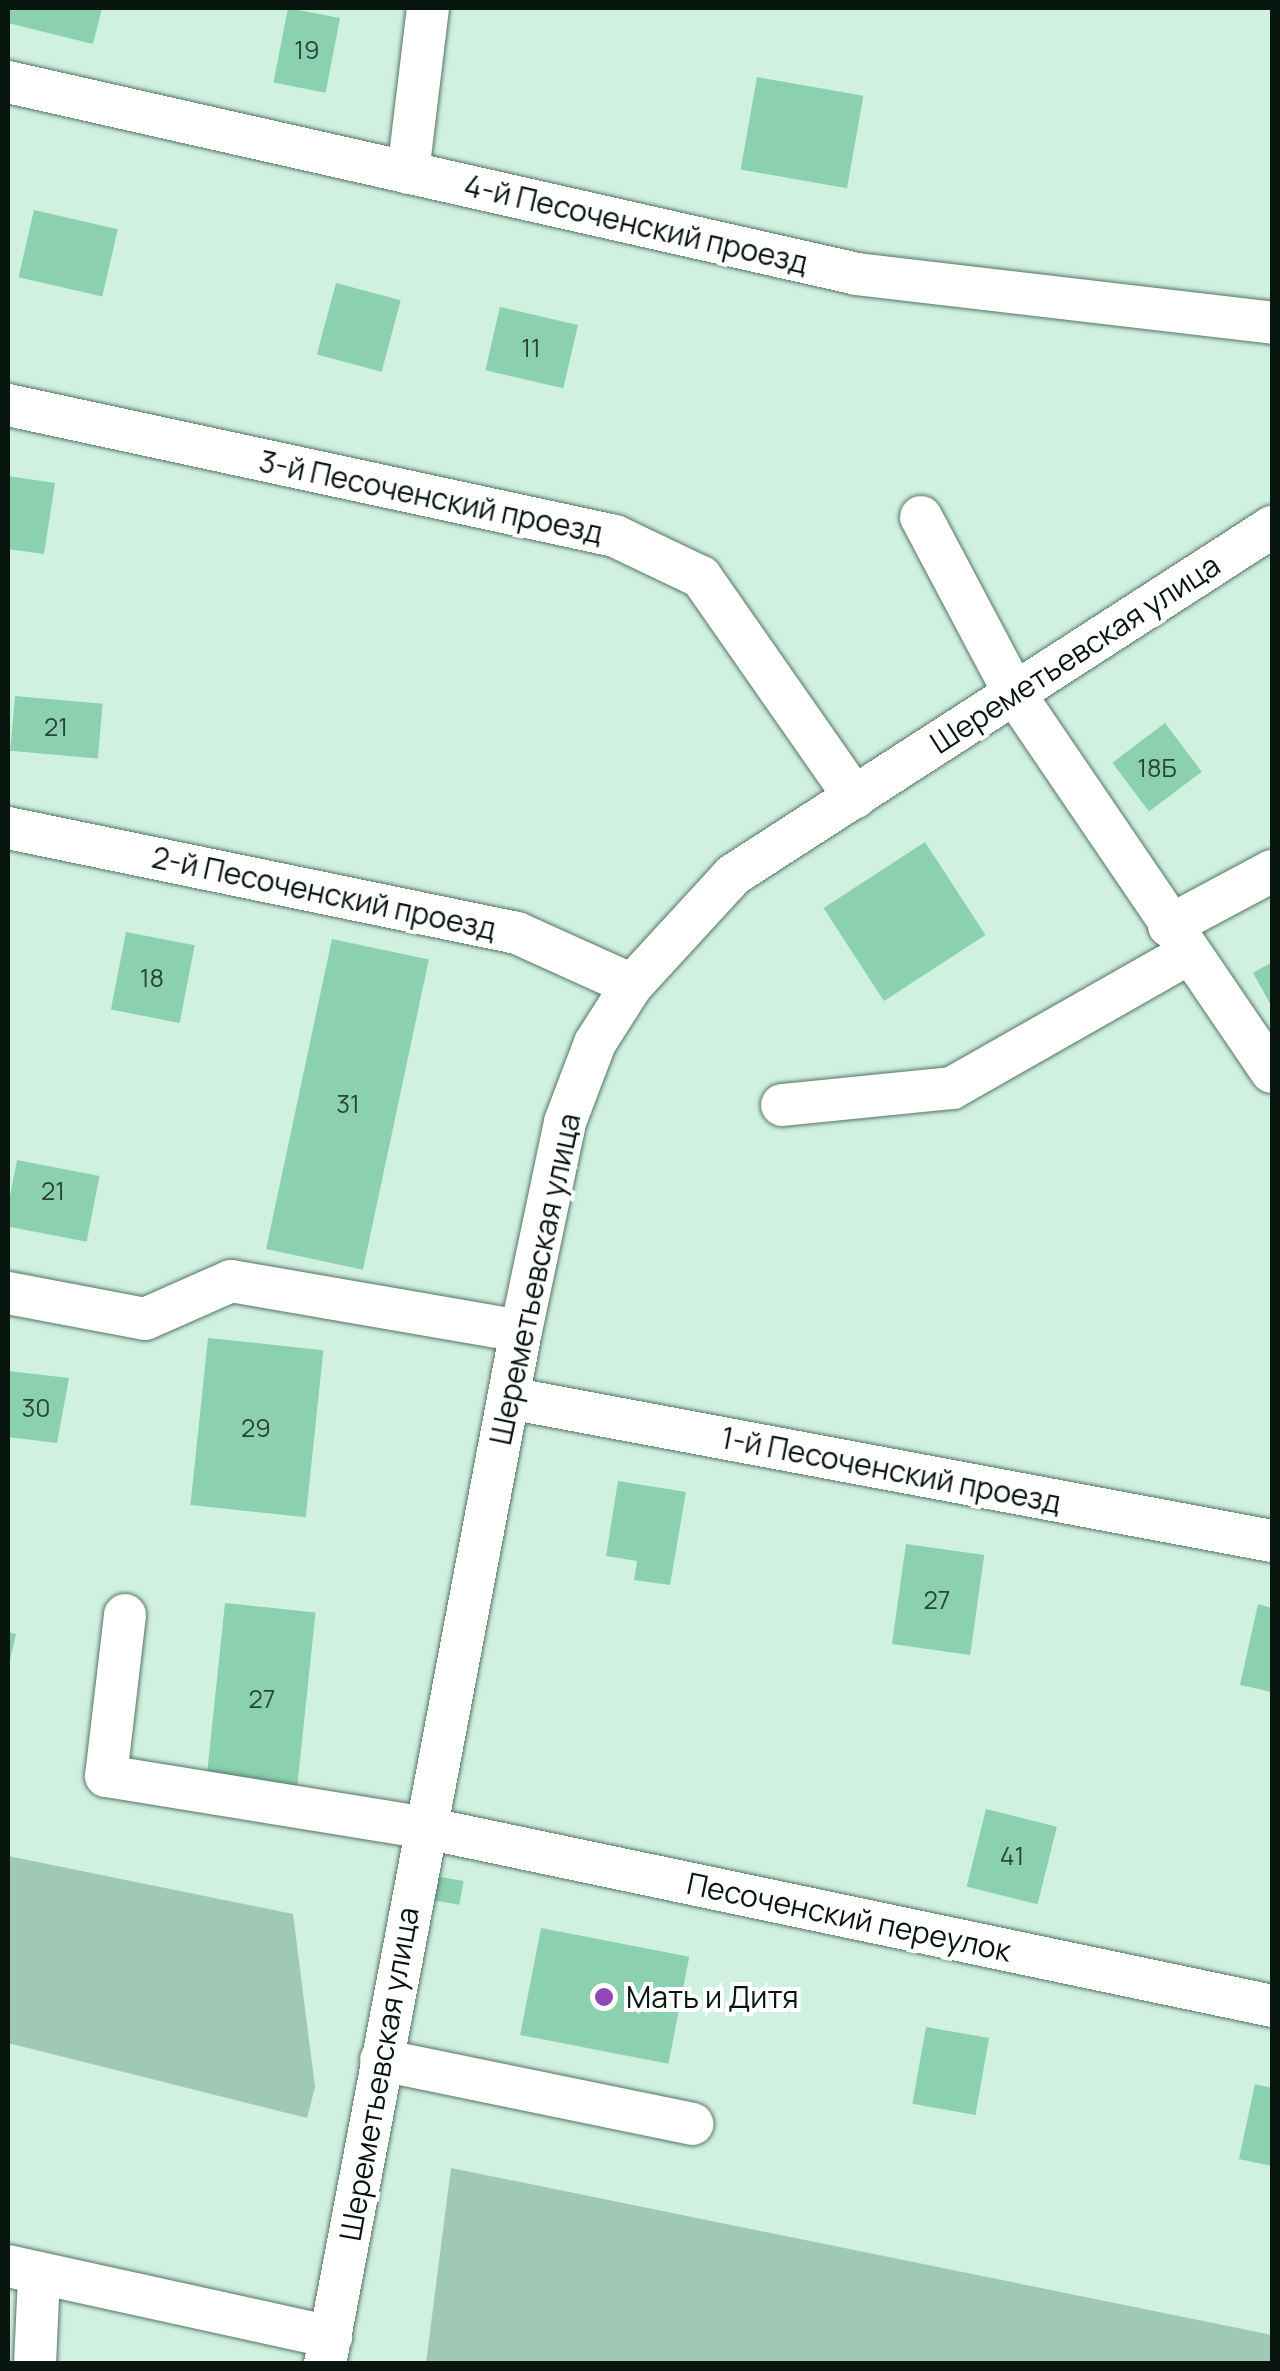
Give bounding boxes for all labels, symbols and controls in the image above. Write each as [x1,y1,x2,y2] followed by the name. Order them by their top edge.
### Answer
[294,35,320,65] house number: 19
[461,167,811,281] street label: 4-й Песоченский проезд
[521,333,541,363] house number: 11
[256,443,606,551] street label: 3-й Песоченский проезд
[923,547,1227,761] street label: Шереметьевская улица
[44,712,68,742] house number: 21
[1137,753,1177,783] house number: 18Б
[149,839,499,947] street label: 2-й Песоченский проезд
[140,963,164,993] house number: 18
[336,1089,360,1119] house number: 31
[482,1110,588,1448] street label: Шереметьевская улица
[41,1176,65,1206] house number: 21
[21,1393,51,1423] house number: 30
[241,1413,271,1443] house number: 29
[718,1419,1064,1521] street label: 1-й Песоченский проезд
[924,1585,950,1615] house number: 27
[249,1684,275,1714] house number: 27
[1000,1841,1024,1871] house number: 41
[684,1865,1014,1969] street label: Песоченский переулок
[332,1904,426,2244] street label: Шереметьевская улица
[626,1979,799,2015] place label: Мать и Дитя
[591,1984,617,2010] marker: Мать и Дитя

